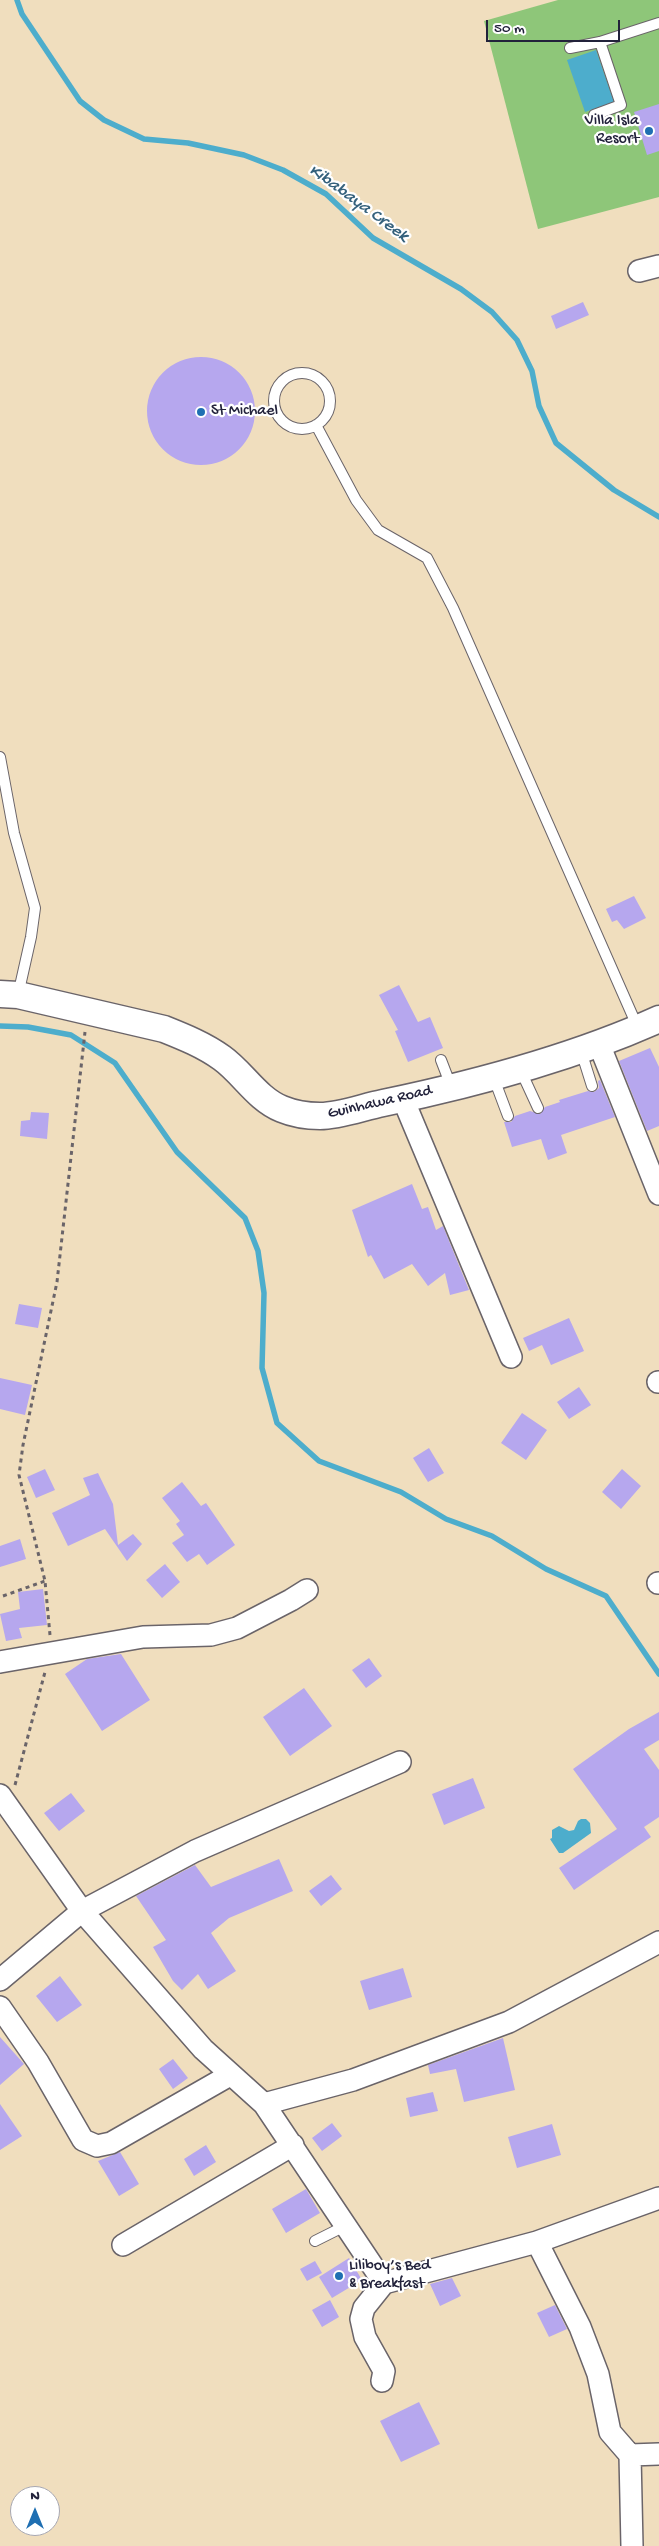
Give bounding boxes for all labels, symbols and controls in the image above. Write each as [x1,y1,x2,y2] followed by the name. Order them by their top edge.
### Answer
[489,10,623,42] scale bar
[494,20,525,38] text: 50 m
[585,112,639,150] place label: Villa Isla Resort
[643,125,655,137] marker: Villa Isla Resort
[304,160,412,248] water label: Kibabaya Creek
[211,402,278,422] place label: St Michael
[195,406,207,418] marker: St Michael
[326,1082,434,1124] street label: Guinhawa Road
[349,2257,430,2295] place label: Liliboy’s Bed & Breakfast
[333,2270,345,2282] marker: Liliboy’s Bed & Breakfast
[10,2486,60,2536] north arrow
[30,2488,40,2505] text: N

